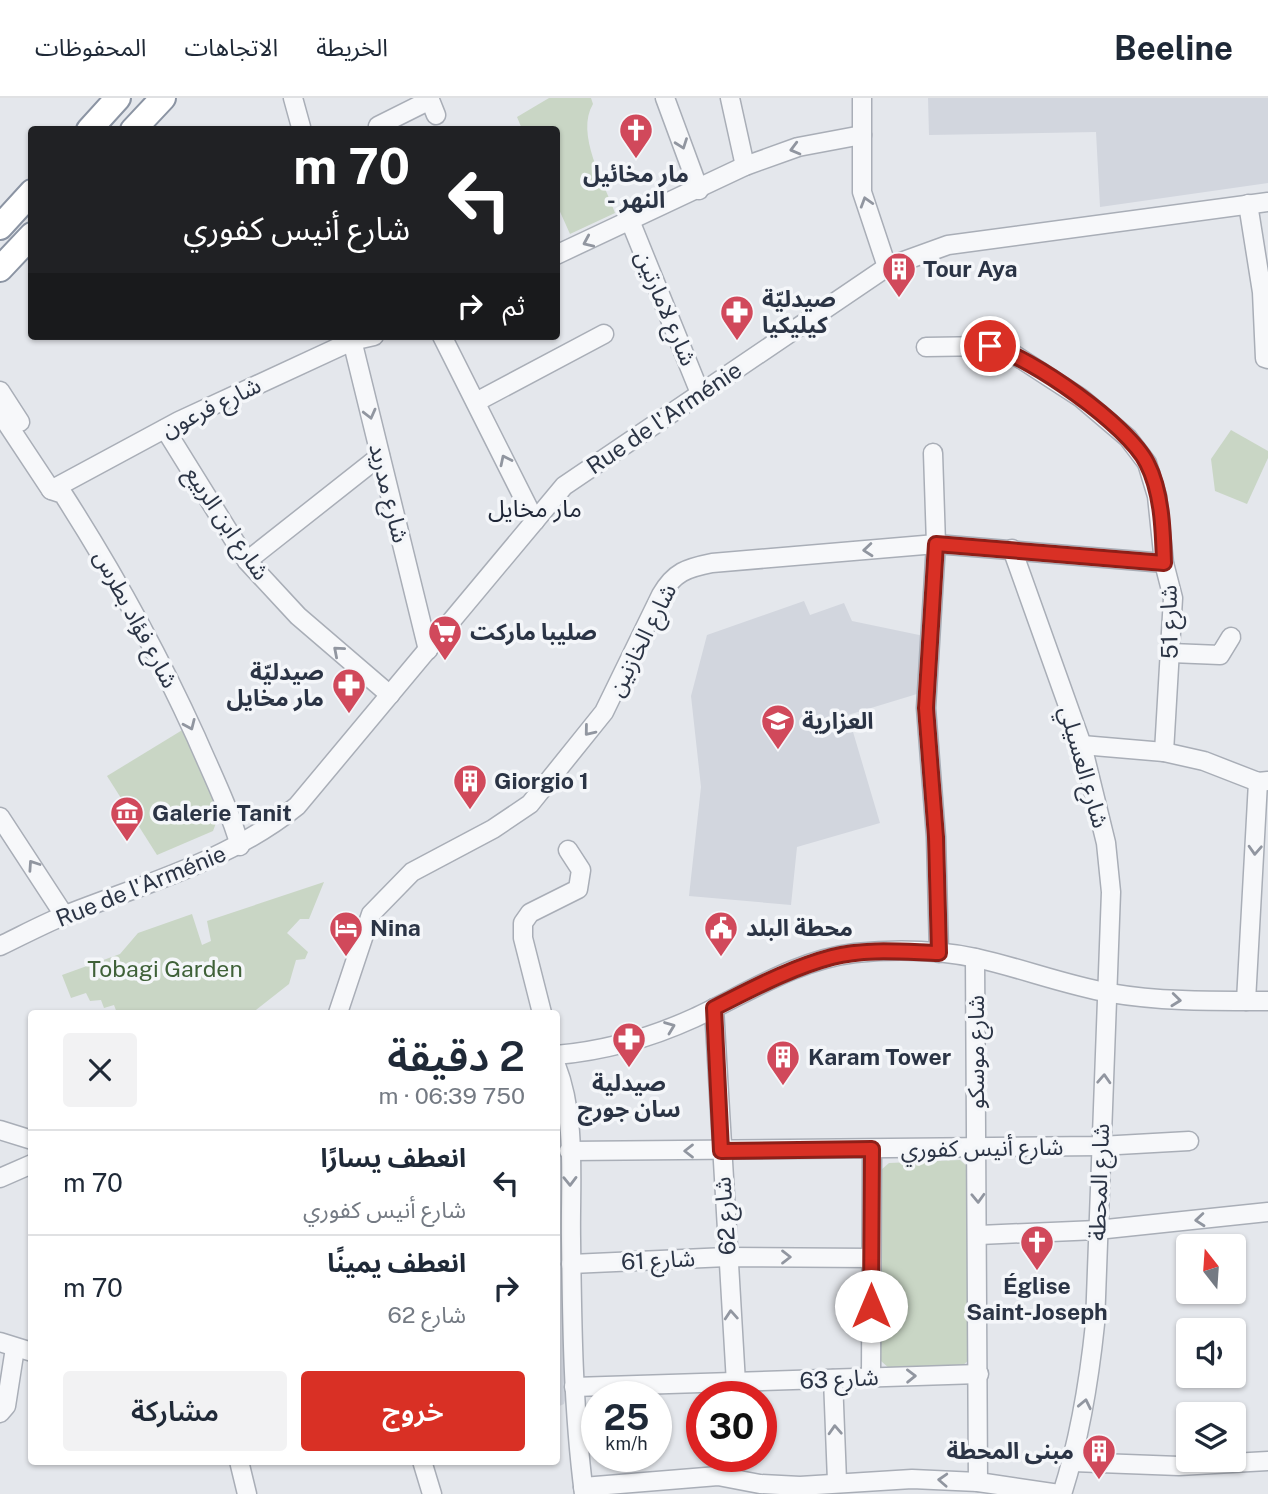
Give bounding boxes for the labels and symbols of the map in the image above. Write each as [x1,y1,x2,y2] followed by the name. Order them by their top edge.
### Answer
[617,111,655,160] church icon: مار مخائيل - النهر
[674,137,688,149] one-way arrow
[789,141,801,155] one-way arrow
[583,160,689,214] place label: مار مخائيل - النهر
[859,196,874,208] one-way arrow
[583,234,595,248] one-way arrow
[626,246,703,371] street label: شارع لامارتين
[880,250,918,299] building icon: Tour Aya
[923,255,1018,282] place label: Tour Aya
[762,285,836,338] place label: صيدليّة كيليكيا
[718,293,756,342] pharmacy icon: صيدليّة كيليكيا
[960,316,1020,376] pin
[581,356,746,479] street label: Rue de l'Arménie
[157,371,267,446] street label: شارع فرعون
[362,408,376,420] one-way arrow
[360,440,415,546] street label: شارع مدريد
[499,455,513,467] one-way arrow
[176,461,275,587] street label: شارع ابن الربيع
[488,494,582,523] district label: مار مخايل
[862,542,873,557] one-way arrow
[85,545,184,694] street label: شارع فؤاد بطرس
[602,579,685,702] street label: شارع الخازنين
[1154,584,1187,659] street label: شارع 51
[426,613,464,662] supermarket icon: صليبا ماركت
[470,618,597,646] place label: صليبا ماركت
[333,647,346,659] one-way arrow
[227,658,324,712] place label: صيدليّة مار مخايل
[330,666,368,715] pharmacy icon: صيدليّة مار مخايل
[759,702,797,751] school or university icon: العزارية
[1050,703,1115,832] street label: شارع العسيلي
[802,707,874,735] place label: العزارية
[182,718,196,730] one-way arrow
[585,722,597,735] one-way arrow
[451,762,489,811] building icon: Giorgio 1
[494,767,589,794] place label: Giorgio 1
[108,794,146,843] museum icon: Galerie Tanit
[152,799,292,826] place label: Galerie Tanit
[52,839,230,932] street label: Rue de l'Arménie
[1247,845,1262,856] one-way arrow
[28,860,41,873] one-way arrow
[327,909,365,958] hotel icon: Nina
[702,909,740,958] public building icon: محطة البلد
[370,914,421,941] place label: Nina
[746,914,853,941] place label: محطة البلد
[87,955,243,982] park label: Tobagi Garden
[1170,993,1182,1008] one-way arrow
[962,995,993,1109] street label: شارع موسكو
[610,1020,648,1069] pharmacy icon: صيدلية سان جورج
[663,1022,675,1036] one-way arrow
[764,1038,802,1087] building icon: Karam Tower
[808,1043,951,1070] place label: Karam Tower
[577,1069,681,1126] place label: صيدلية سان جورج
[1096,1074,1111,1085] one-way arrow
[1083,1123,1118,1241] street label: شارع المحطة
[900,1133,1064,1167] street label: شارع أنيس كفوري
[683,1143,693,1159] one-way arrow
[562,1176,578,1186] one-way arrow
[708,1176,745,1256] street label: شارع 62
[970,1193,985,1204] one-way arrow
[1194,1212,1205,1227] one-way arrow
[1018,1223,1056,1272] church icon: Église Saint-Joseph
[1176,1234,1246,1304] north arrow
[620,1244,696,1279] street label: شارع 61
[781,1249,792,1265] one-way arrow
[834,1269,908,1343] position arrow
[966,1272,1108,1325] place label: Église Saint-Joseph
[724,1309,739,1320] one-way arrow
[799,1363,879,1398] street label: شارع 63
[906,1368,917,1384] one-way arrow
[686,1381,777,1472] speed limit sign: 30
[1076,1398,1091,1410] one-way arrow
[828,1425,843,1436] one-way arrow
[1080,1432,1118,1481] building icon: مبنى المحطة
[947,1437,1074,1465] place label: مبنى المحطة
[937,1473,948,1488] one-way arrow

